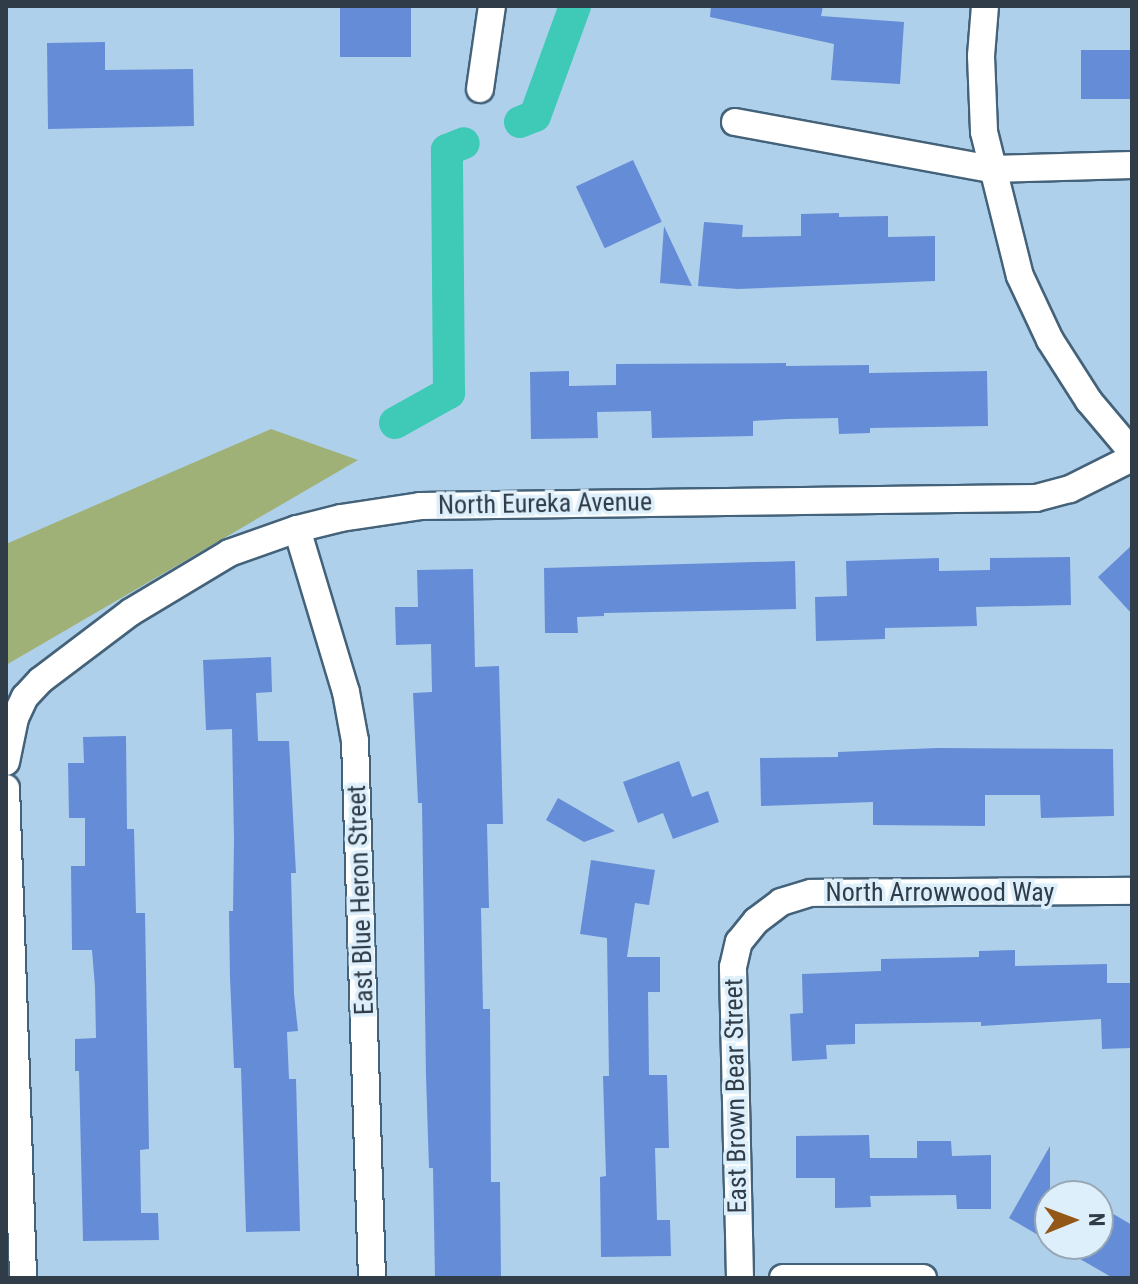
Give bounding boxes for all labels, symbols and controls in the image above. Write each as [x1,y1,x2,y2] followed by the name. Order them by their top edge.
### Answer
[438,487,652,521] street label: North Eureka Avenue
[341,784,381,1016] street label: East Blue Heron Street
[826,877,1054,909] street label: North Arrowwood Way
[718,978,754,1214] street label: East Brown Bear Street
[1034,1180,1114,1260] north arrow
[1084,1213,1109,1227] text: N

